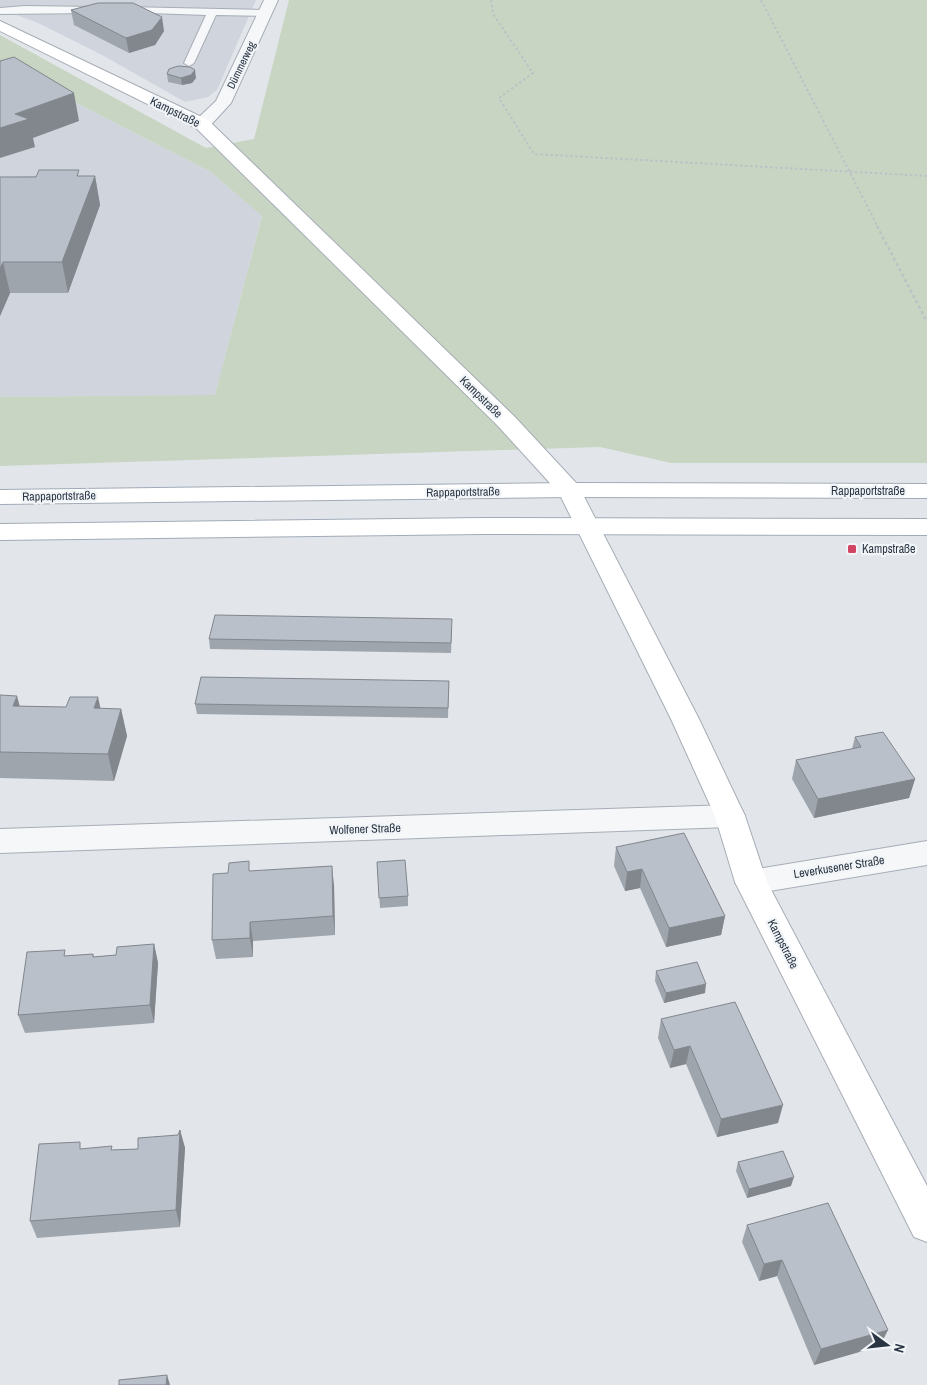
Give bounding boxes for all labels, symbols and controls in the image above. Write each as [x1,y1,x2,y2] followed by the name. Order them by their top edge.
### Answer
[224,39,258,91] street label: Dümmerweg
[147,93,203,131] street label: Kampstraße
[456,373,506,421] street label: Kampstraße
[426,483,500,501] street label: Rappaportstraße
[831,483,905,499] street label: Rappaportstraße
[22,487,96,505] street label: Rappaportstraße
[862,541,916,557] place label: Kampstraße
[846,543,858,555] marker: Kampstraße
[329,820,401,838] street label: Wolfener Straße
[792,852,886,882] street label: Leverkusener Straße
[764,916,802,972] street label: Kampstraße
[862,1320,912,1370] north arrow
[890,1342,909,1355] text: N

